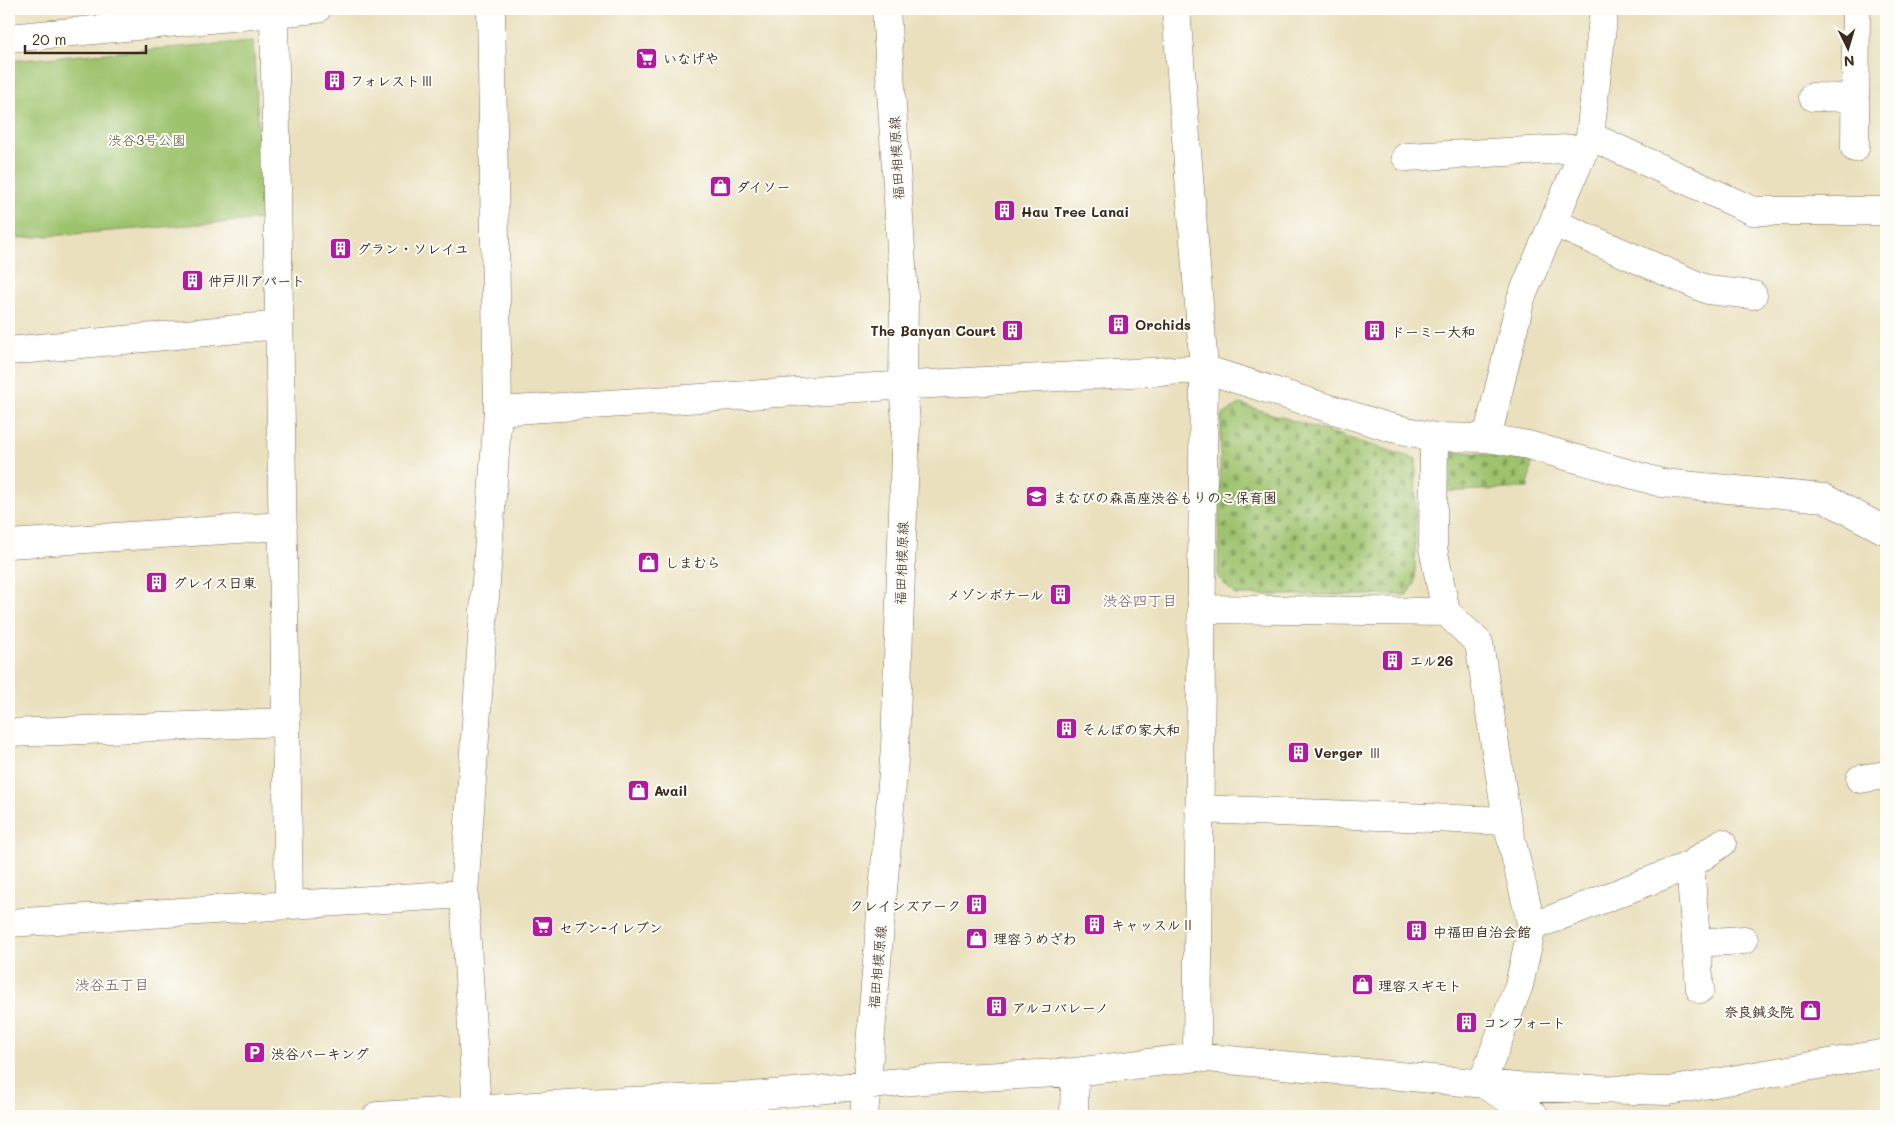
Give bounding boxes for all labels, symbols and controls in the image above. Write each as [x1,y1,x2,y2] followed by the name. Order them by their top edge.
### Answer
[25,22,146,54] scale bar
[1822,22,1872,72] north arrow
[32,29,66,49] text: 20 m
[635,46,659,70] supermarket icon: いなげや
[663,49,719,68] place label: いなげや
[1843,52,1855,71] text: N
[322,68,346,92] building icon: フォレストⅢ
[350,71,434,90] place label: フォレストⅢ
[884,116,908,200] street label: 福田相模原線
[108,130,186,149] park label: 渋谷3号公園
[708,174,732,198] shop icon: ダイソー
[736,177,791,196] place label: ダイソー
[993,199,1017,223] building icon: Hau Tree Lanai
[1021,202,1129,221] place label: Hau Tree Lanai
[329,236,353,260] building icon: グラン・ソレイユ
[357,239,468,258] place label: グラン・ソレイユ
[180,268,204,292] building icon: 仲戸川アパート
[208,271,305,290] place label: 仲戸川アパート
[1107,312,1131,336] building icon: Orchids
[1135,315,1191,334] place label: Orchids
[1000,318,1024,342] building icon: The Banyan Court
[1363,319,1387,343] building icon: ドーミー大和
[870,321,996,340] place label: The Banyan Court
[1391,322,1475,341] place label: ドーミー大和
[1025,485,1049,509] school or university icon: まなびの森高座渋谷もりのこ保育園
[1053,488,1277,507] place label: まなびの森高座渋谷もりのこ保育園
[890,521,912,605] street label: 福田相模原線
[637,550,661,574] shop icon: しまむら
[665,553,721,572] place label: しまむら
[145,570,169,594] building icon: グレイス日東
[173,573,256,592] place label: グレイス日東
[1048,582,1072,606] building icon: メゾンボナール
[947,585,1044,604] place label: メゾンボナール
[1102,590,1178,610] district label: 渋谷四丁目
[1381,648,1405,672] building icon: エル26
[1409,651,1453,670] place label: エル26
[1054,717,1078,741] building icon: そんぽの家大和
[1082,720,1180,739] place label: そんぽの家大和
[1286,740,1310,764] building icon: Verger Ⅲ
[1314,743,1382,762] place label: Verger Ⅲ
[626,778,650,802] shop icon: Avail
[654,781,687,800] place label: Avail
[965,893,989,917] building icon: クレインズアーク
[850,896,961,915] place label: クレインズアーク
[1083,912,1107,936] building icon: キャッスルⅡ
[531,915,555,939] supermarket icon: セブン-イレブン
[1111,915,1195,934] place label: キャッスルⅡ
[559,918,663,937] place label: セブン-イレブン
[1405,919,1429,943] building icon: 中福田自治会館
[1433,922,1531,941] place label: 中福田自治会館
[864,924,890,1010] street label: 福田相模原線
[965,926,989,950] shop icon: 理容うめざわ
[993,929,1077,948] place label: 理容うめざわ
[1350,973,1374,997] shop icon: 理容スギモト
[74,974,150,994] district label: 渋谷五丁目
[1378,976,1462,995] place label: 理容スギモト
[984,995,1008,1019] building icon: アルコバレーノ
[1012,998,1109,1017] place label: アルコバレーノ
[1798,999,1822,1023] shop icon: 奈良鍼灸院
[1724,1002,1794,1021] place label: 奈良鍼灸院
[1455,1010,1479,1034] building icon: コンフォート
[1483,1013,1566,1032] place label: コンフォート
[243,1041,267,1065] parking icon: 渋谷パーキング
[271,1044,369,1063] place label: 渋谷パーキング

